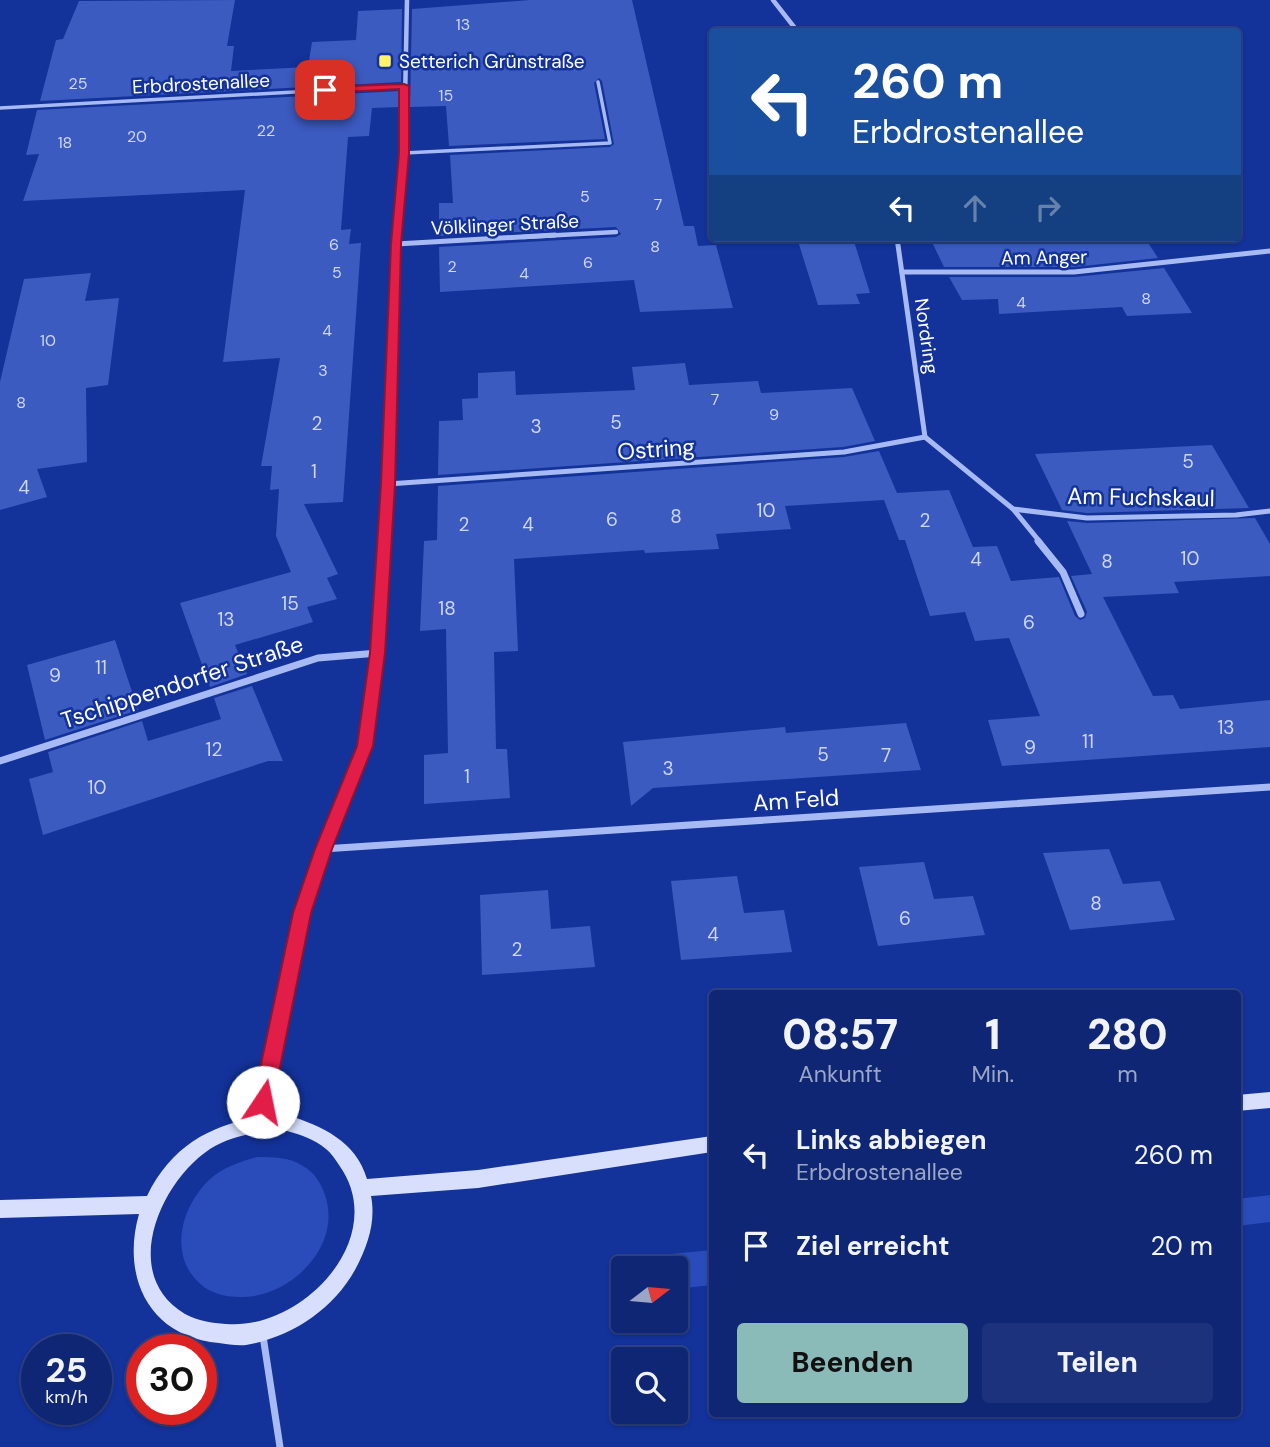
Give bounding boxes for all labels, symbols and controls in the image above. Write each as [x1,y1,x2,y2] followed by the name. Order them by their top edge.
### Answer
[456,14,470,35] house number: 13
[399,49,585,74] place label: Setterich Grünstraße
[852,49,1003,113] text: 260 m
[377,53,393,69] marker: Setterich Grünstraße
[737,56,828,147] icon: left
[295,60,355,120] pin
[132,67,271,100] street label: Erbdrostenallee
[306,71,344,109] icon: arrive
[69,73,87,94] house number: 25
[439,85,453,106] house number: 15
[852,111,1084,153] text: Erbdrostenallee
[257,120,275,141] house number: 22
[127,126,147,147] house number: 20
[58,132,72,153] house number: 18
[580,186,590,207] house number: 5
[883,189,921,227] icon: left
[956,189,994,227] icon: ahead
[1029,189,1067,227] icon: right
[654,194,662,215] house number: 7
[430,208,580,241] street label: Völklinger Straße
[329,234,339,255] house number: 6
[650,236,660,257] house number: 8
[1001,244,1087,271] street label: Am Anger
[583,252,593,273] house number: 6
[447,256,457,277] house number: 2
[332,262,342,283] house number: 5
[519,263,529,284] house number: 4
[1141,288,1151,309] house number: 8
[1016,292,1026,313] house number: 4
[909,297,944,376] street label: Nordring
[322,320,332,341] house number: 4
[40,330,56,351] house number: 10
[318,360,328,381] house number: 3
[711,389,719,410] house number: 7
[16,392,26,413] house number: 8
[769,404,779,425] house number: 9
[610,410,622,435] house number: 5
[312,411,323,436] house number: 2
[530,414,542,439] house number: 3
[616,431,696,467] street label: Ostring
[1182,449,1194,474] house number: 5
[311,459,317,484] house number: 1
[18,475,30,500] house number: 4
[1067,481,1215,513] street label: Am Fuchskaul
[757,498,775,523] house number: 10
[670,504,682,529] house number: 8
[606,507,618,532] house number: 6
[920,508,931,533] house number: 2
[459,512,470,537] house number: 2
[522,512,534,537] house number: 4
[1181,546,1199,571] house number: 10
[970,547,982,572] house number: 4
[1101,549,1113,574] house number: 8
[281,591,299,616] house number: 15
[438,596,456,621] house number: 18
[217,607,235,632] house number: 13
[1023,610,1035,635] house number: 6
[57,629,307,735] street label: Tschippendorfer Straße
[95,655,107,680] house number: 11
[49,663,61,688] house number: 9
[1217,715,1235,740] house number: 13
[1082,729,1094,754] house number: 11
[1024,735,1036,760] house number: 9
[206,737,222,762] house number: 12
[817,742,829,767] house number: 5
[881,743,891,768] house number: 7
[662,756,674,781] house number: 3
[464,764,470,789] house number: 1
[88,775,106,800] house number: 10
[752,782,840,818] street label: Am Feld
[1090,891,1102,916] house number: 8
[899,906,911,931] house number: 6
[707,922,719,947] house number: 4
[512,937,523,962] house number: 2
[782,1007,898,1062] text: 08:57
[985,1007,1000,1062] text: 1
[1087,1007,1168,1062] text: 280
[799,1059,882,1089] text: Ankunft
[971,1059,1014,1089] text: Min.
[1117,1059,1138,1089] text: m
[226,1065,300,1139] position arrow
[796,1123,986,1157] text: Links abbiegen
[737,1136,775,1174] icon: left
[1134,1138,1213,1172] text: 260 m
[796,1157,963,1187] text: Erbdrostenallee
[737,1227,775,1265] icon: arrive
[796,1229,949,1263] text: Ziel erreicht
[1150,1229,1213,1263] text: 20 m
[611,1256,688,1334] north arrow
[611,1256,688,1424] map controls
[737,1323,968,1403] button: Beenden
[982,1323,1213,1403] button: Teilen
[126,1334,217,1425] speed limit sign: 30
[46,1347,87,1393] text: 25
[611,1347,688,1424] button: search
[45,1385,88,1409] text: km/h

